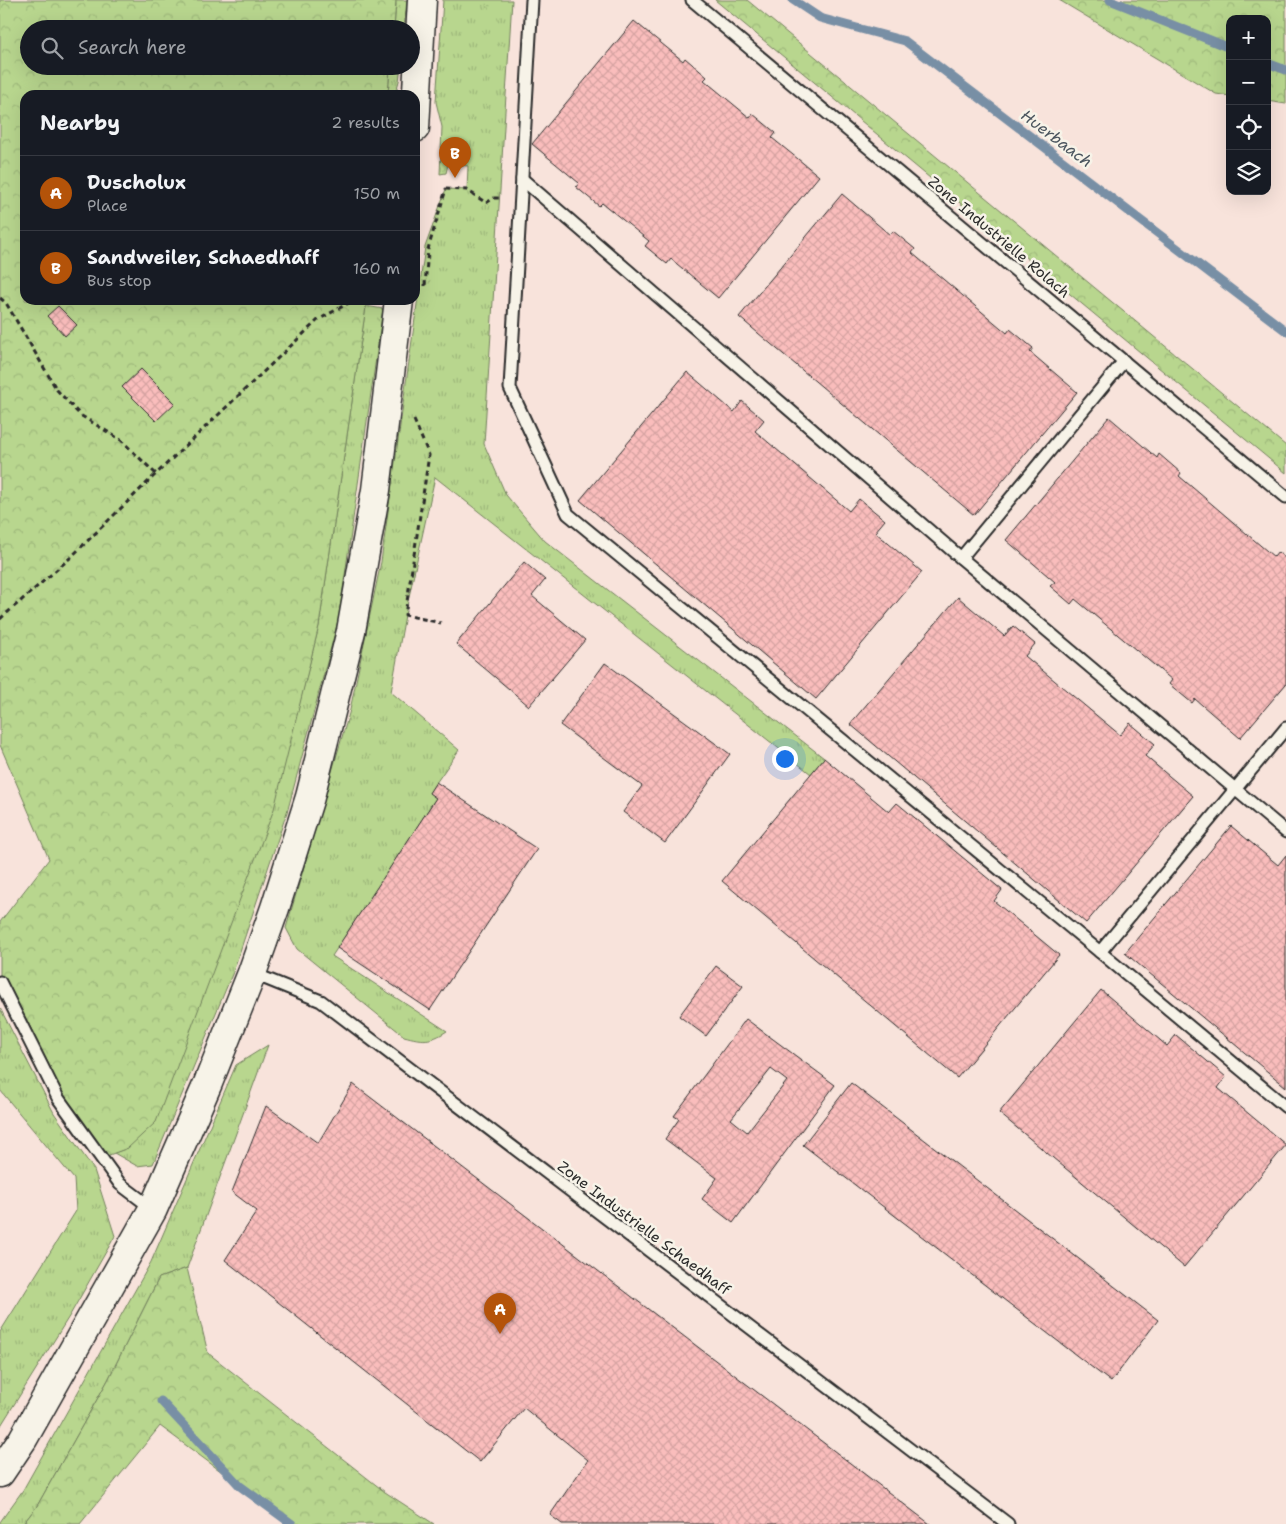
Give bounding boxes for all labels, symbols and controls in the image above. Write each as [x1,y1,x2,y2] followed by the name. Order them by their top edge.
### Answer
[1226,15,1271,195] map controls
[1226,15,1271,60] button: +
[20,20,420,75] search box
[38,34,66,62] icon: search
[78,35,187,60] text: Search here
[1226,60,1271,105] button: −
[1017,105,1097,172] water label: Huerbaach
[1226,105,1271,150] button: locate
[40,109,120,137] text: Nearby
[331,112,400,133] text: 2 results
[439,137,471,178] pin: B
[1226,150,1271,195] button: layers
[87,170,186,195] text: Duscholux
[924,172,1074,302] street label: Zone Industrielle Rolach
[50,183,62,204] text: A
[353,183,400,204] text: 150 m
[87,195,128,216] text: Place
[87,245,319,270] text: Sandweiler, Schaedhaff
[51,258,61,279] text: B
[353,258,400,279] text: 160 m
[87,270,152,291] text: Bus stop
[772,746,798,772] your location
[554,1156,735,1300] street label: Zone Industrielle Schaedhaff
[484,1293,516,1334] pin: A

